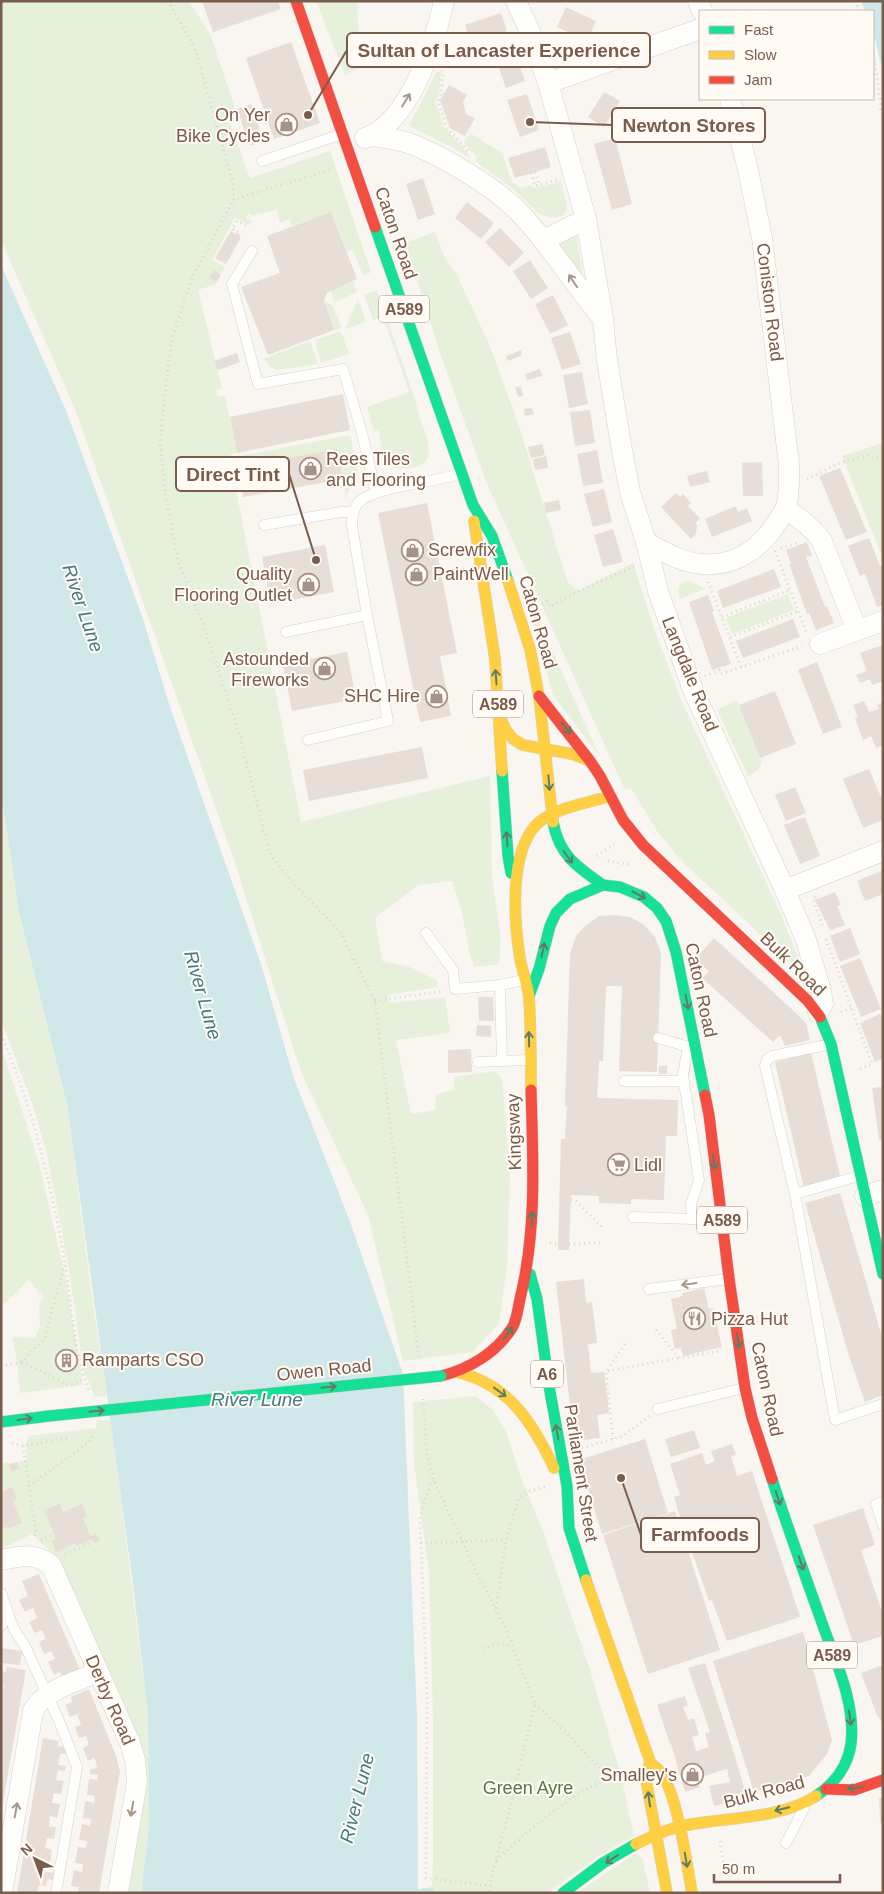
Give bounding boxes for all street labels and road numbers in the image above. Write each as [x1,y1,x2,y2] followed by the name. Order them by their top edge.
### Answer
[371,184,421,282] street label: Caton Road
[753,242,787,362] street label: Coniston Road
[379,296,429,322] road number: A589
[515,573,561,671] street label: Caton Road
[658,614,722,734] street label: Langdale Road
[473,691,523,718] road number: A589
[756,928,830,1000] street label: Bulk Road
[681,941,721,1039] street label: Caton Road
[503,1093,525,1171] street label: Kingsway
[697,1206,747,1234] road number: A589
[747,1340,787,1438] street label: Caton Road
[276,1355,372,1385] street label: Owen Road
[531,1360,563,1388] road number: A6
[560,1403,602,1543] street label: Parliament Street
[807,1642,857,1668] road number: A589
[81,1652,139,1748] street label: Derby Road
[721,1772,807,1812] street label: Bulk Road

